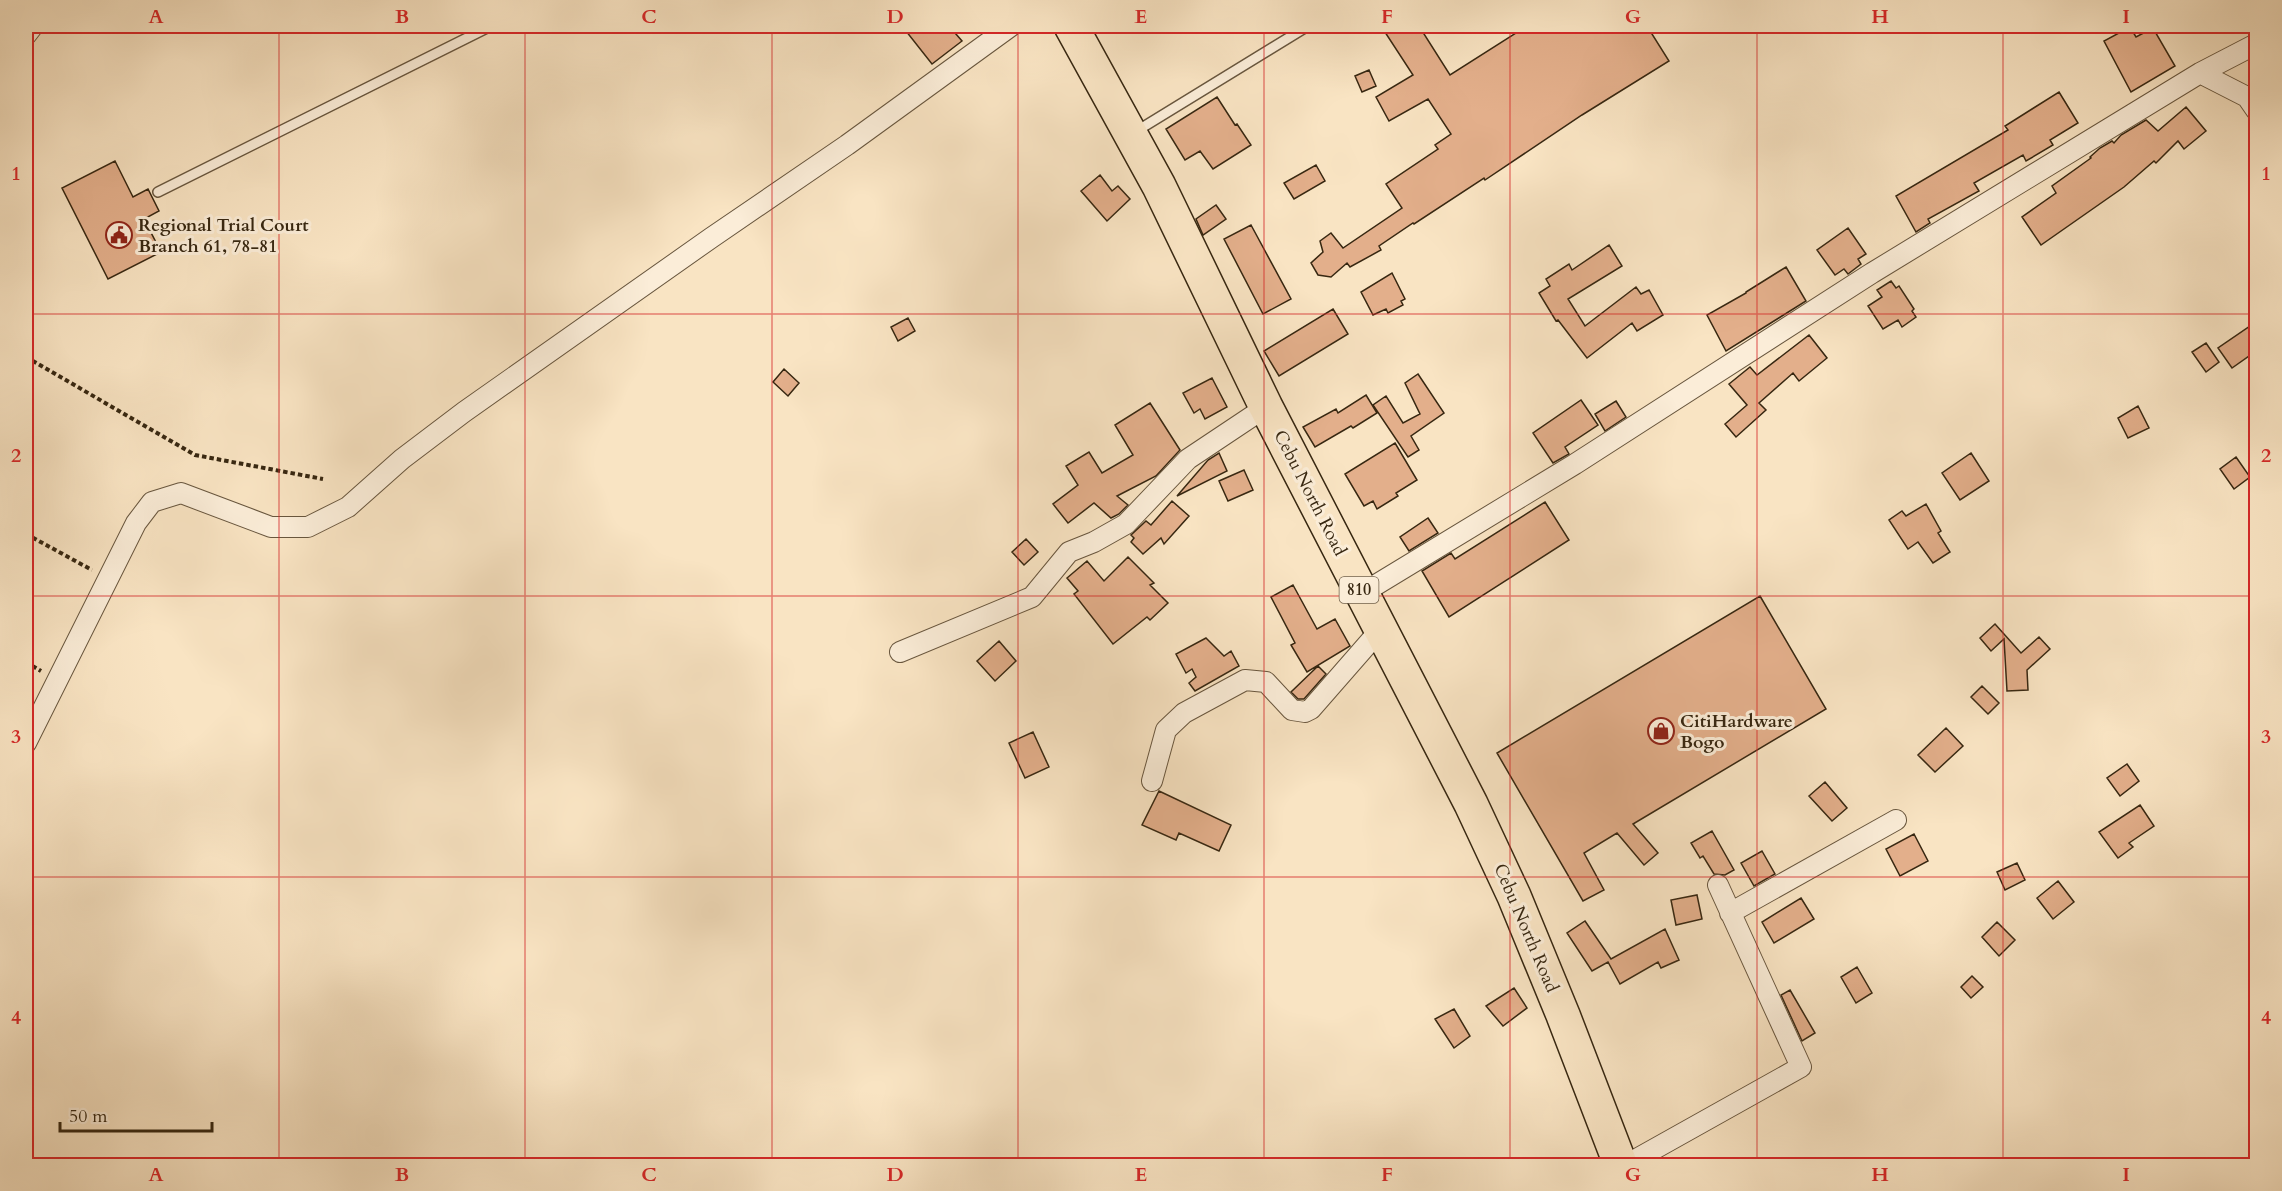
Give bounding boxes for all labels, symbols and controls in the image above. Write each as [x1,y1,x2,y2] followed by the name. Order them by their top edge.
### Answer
[148,3,164,30] text: A
[395,3,409,30] text: B
[641,3,657,30] text: C
[886,3,904,30] text: D
[1135,3,1147,30] text: E
[1381,3,1393,30] text: F
[1625,3,1641,30] text: G
[1871,3,1889,30] text: H
[2122,3,2130,30] text: I
[11,160,21,187] text: 1
[2261,160,2271,187] text: 1
[138,213,309,259] place label: Regional Trial Court Branch 61, 78-81
[104,220,134,250] public building icon: Regional Trial Court Branch 61, 78-81
[1268,426,1353,560] street label: Cebu North Road
[11,442,21,469] text: 2
[2261,442,2271,469] text: 2
[1340,577,1378,603] road number: 810
[1680,709,1793,755] place label: CitiHardware Bogo
[1646,716,1676,746] shop icon: CitiHardware Bogo
[11,723,21,750] text: 3
[2261,723,2271,750] text: 3
[1488,860,1565,997] street label: Cebu North Road
[11,1004,21,1031] text: 4
[2261,1004,2271,1031] text: 4
[60,1095,212,1133] scale bar
[69,1104,108,1129] text: 50 m
[148,1161,164,1188] text: A
[395,1161,409,1188] text: B
[641,1161,657,1188] text: C
[886,1161,904,1188] text: D
[1135,1161,1147,1188] text: E
[1381,1161,1393,1188] text: F
[1625,1161,1641,1188] text: G
[1871,1161,1889,1188] text: H
[2122,1161,2130,1188] text: I

